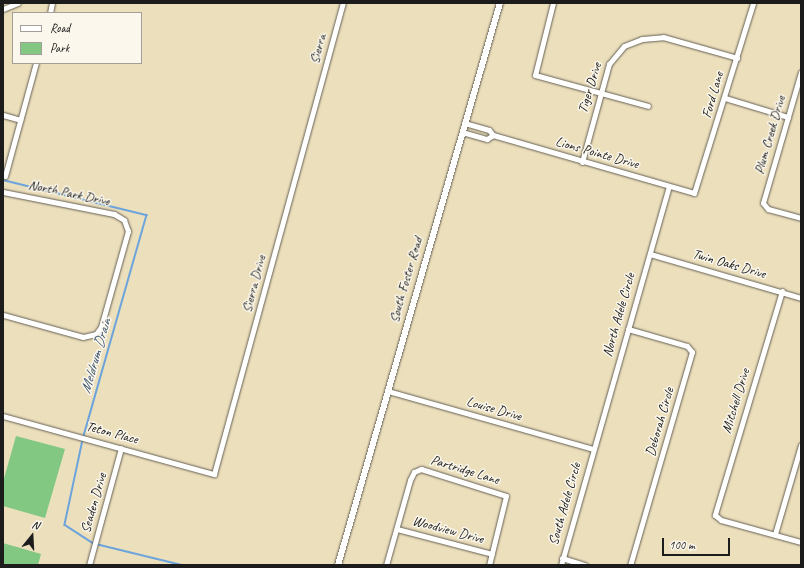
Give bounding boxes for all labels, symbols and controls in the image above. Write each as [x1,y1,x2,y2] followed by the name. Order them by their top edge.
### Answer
[12,12,142,64] legend
[50,20,70,36] text: Road
[306,32,330,66] street label: Sierra
[50,40,69,56] text: Park
[574,61,606,115] street label: Tiger Drive
[698,70,728,120] street label: Ford Lane
[751,94,789,176] street label: Plum Creek Drive
[553,133,641,173] street label: Lions Pointe Drive
[26,176,112,210] street label: North Park Drive
[386,235,426,325] street label: South Foster Road
[690,245,768,283] street label: Twin Oaks Drive
[238,254,270,314] street label: Sierra Drive
[599,271,639,359] street label: North Adele Circle
[77,316,115,396] water label: Meldrum Drain
[718,367,754,435] street label: Mitchell Drive
[642,386,678,458] street label: Deborah Circle
[465,393,523,425] street label: Louise Drive
[84,418,140,448] street label: Teton Place
[429,452,501,488] street label: Partridge Lane
[545,461,585,547] street label: South Adele Circle
[77,471,111,535] street label: Seaden Drive
[411,512,485,548] street label: Woodview Drive
[12,516,52,556] north arrow
[30,517,41,532] text: N
[664,530,732,556] scale bar
[669,537,695,553] text: 100 m

